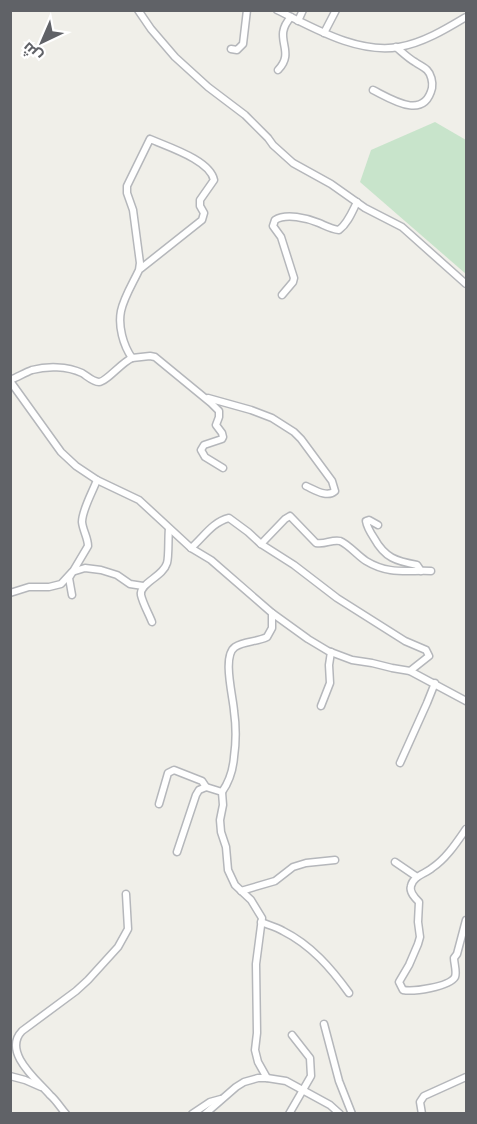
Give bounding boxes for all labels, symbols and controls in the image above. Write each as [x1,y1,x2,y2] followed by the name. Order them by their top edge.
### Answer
[12,12,72,72] north arrow
[18,38,46,66] text: ش

